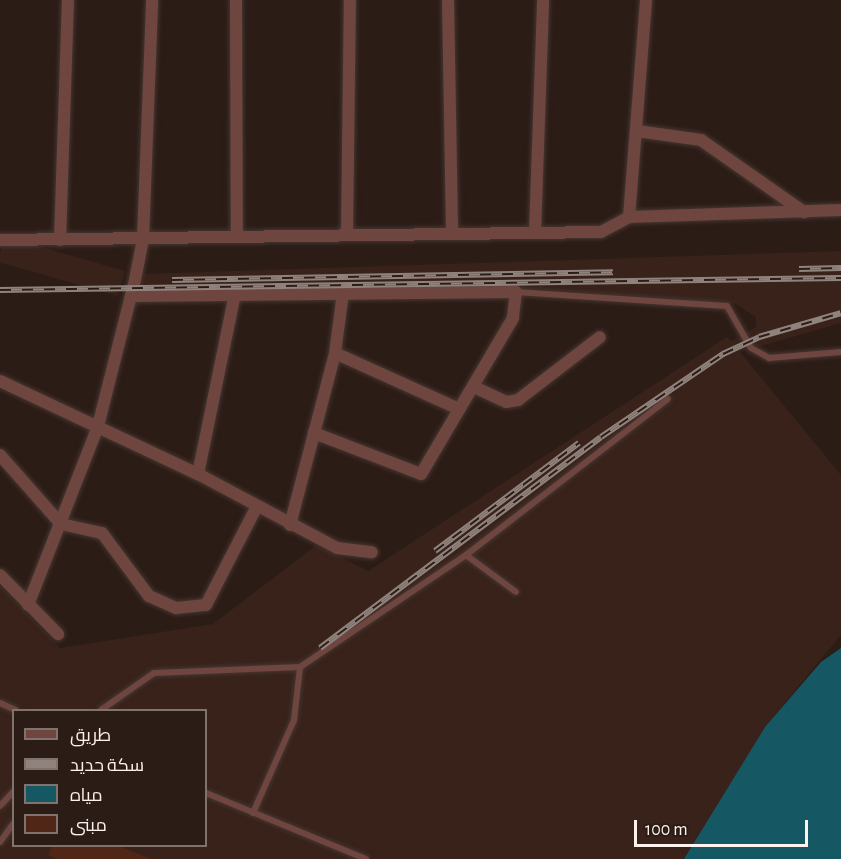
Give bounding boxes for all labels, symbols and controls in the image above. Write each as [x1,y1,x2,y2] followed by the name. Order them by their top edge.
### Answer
[12,709,207,847] legend
[70,727,111,745] text: طريق
[70,757,144,775] text: سكة حديد
[70,787,103,805] text: مياه
[637,808,811,846] scale bar
[70,817,107,835] text: مبنى
[645,821,688,839] text: 100 m

